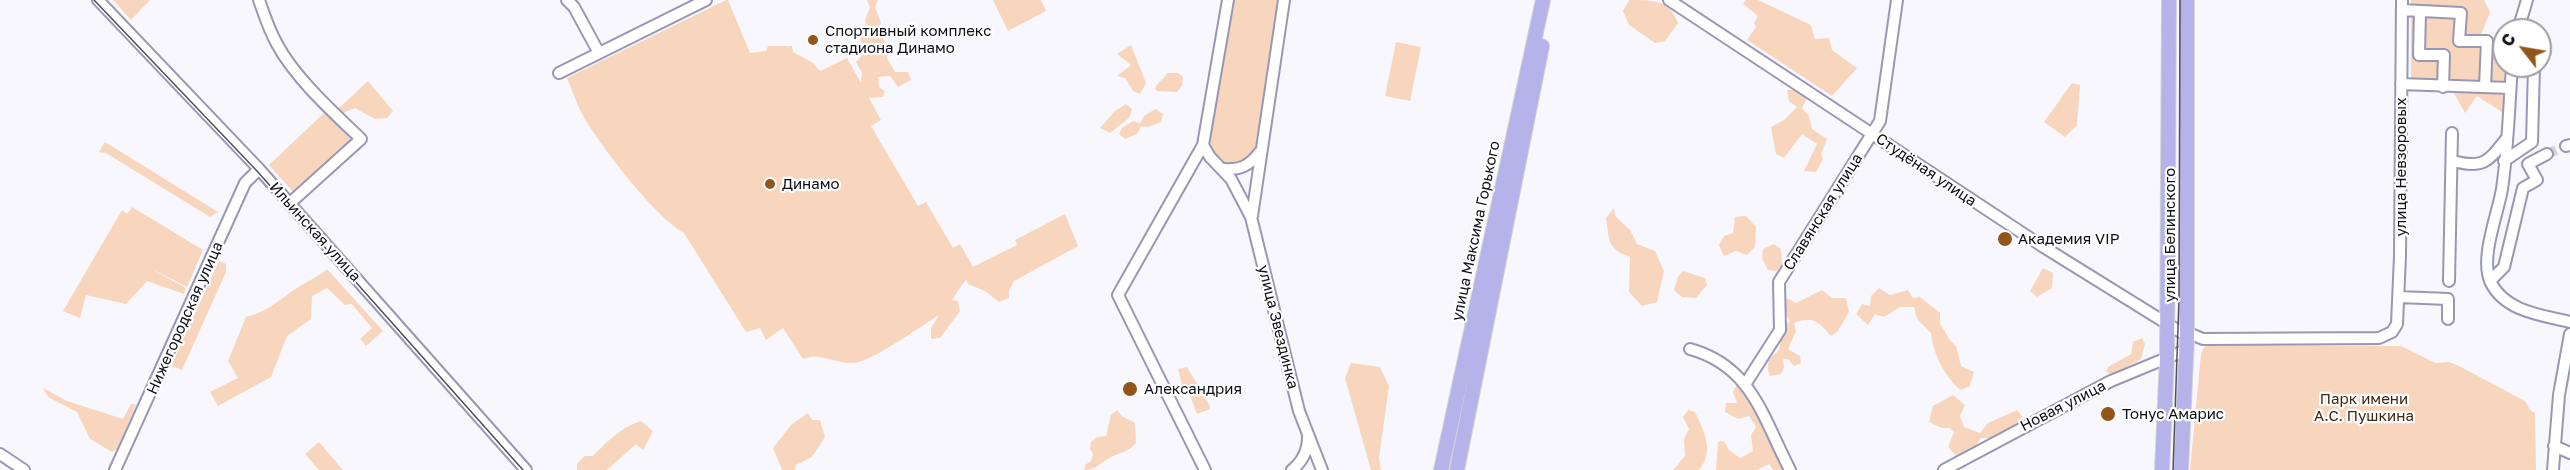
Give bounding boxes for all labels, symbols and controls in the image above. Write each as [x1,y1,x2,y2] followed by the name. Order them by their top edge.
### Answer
[2492,18,2552,78] north arrow
[825,22,991,57] place label: Спортивный комплекс стадиона Динамо
[2497,30,2520,50] text: С
[806,33,820,47] marker: Спортивный комплекс стадиона Динамо
[2392,97,2410,237] street label: улица Невзоровых
[1872,130,1980,210] street label: Студёная улица
[1448,139,1504,323] street label: улица Максима Горького
[1780,150,1866,274] street label: Славянская улица
[2161,168,2179,302] street label: улица Белинского
[782,175,840,193] place label: Динамо
[763,177,777,191] marker: Динамо
[266,179,364,285] street label: Ильинская улица
[1996,230,2014,248] marker: Академия VIP
[2018,230,2120,248] place label: Академия VIP
[143,239,227,397] street label: Нижегородская улица
[1254,263,1302,391] street label: улица Звездинка
[2017,377,2109,435] street label: Новая улица
[1121,380,1139,398] marker: Александрия
[1144,380,1242,398] place label: Александрия
[2314,390,2414,425] park label: Парк имени А.С. Пушкина
[2099,405,2117,423] marker: Тонус Амарис
[2122,405,2224,423] place label: Тонус Амарис

